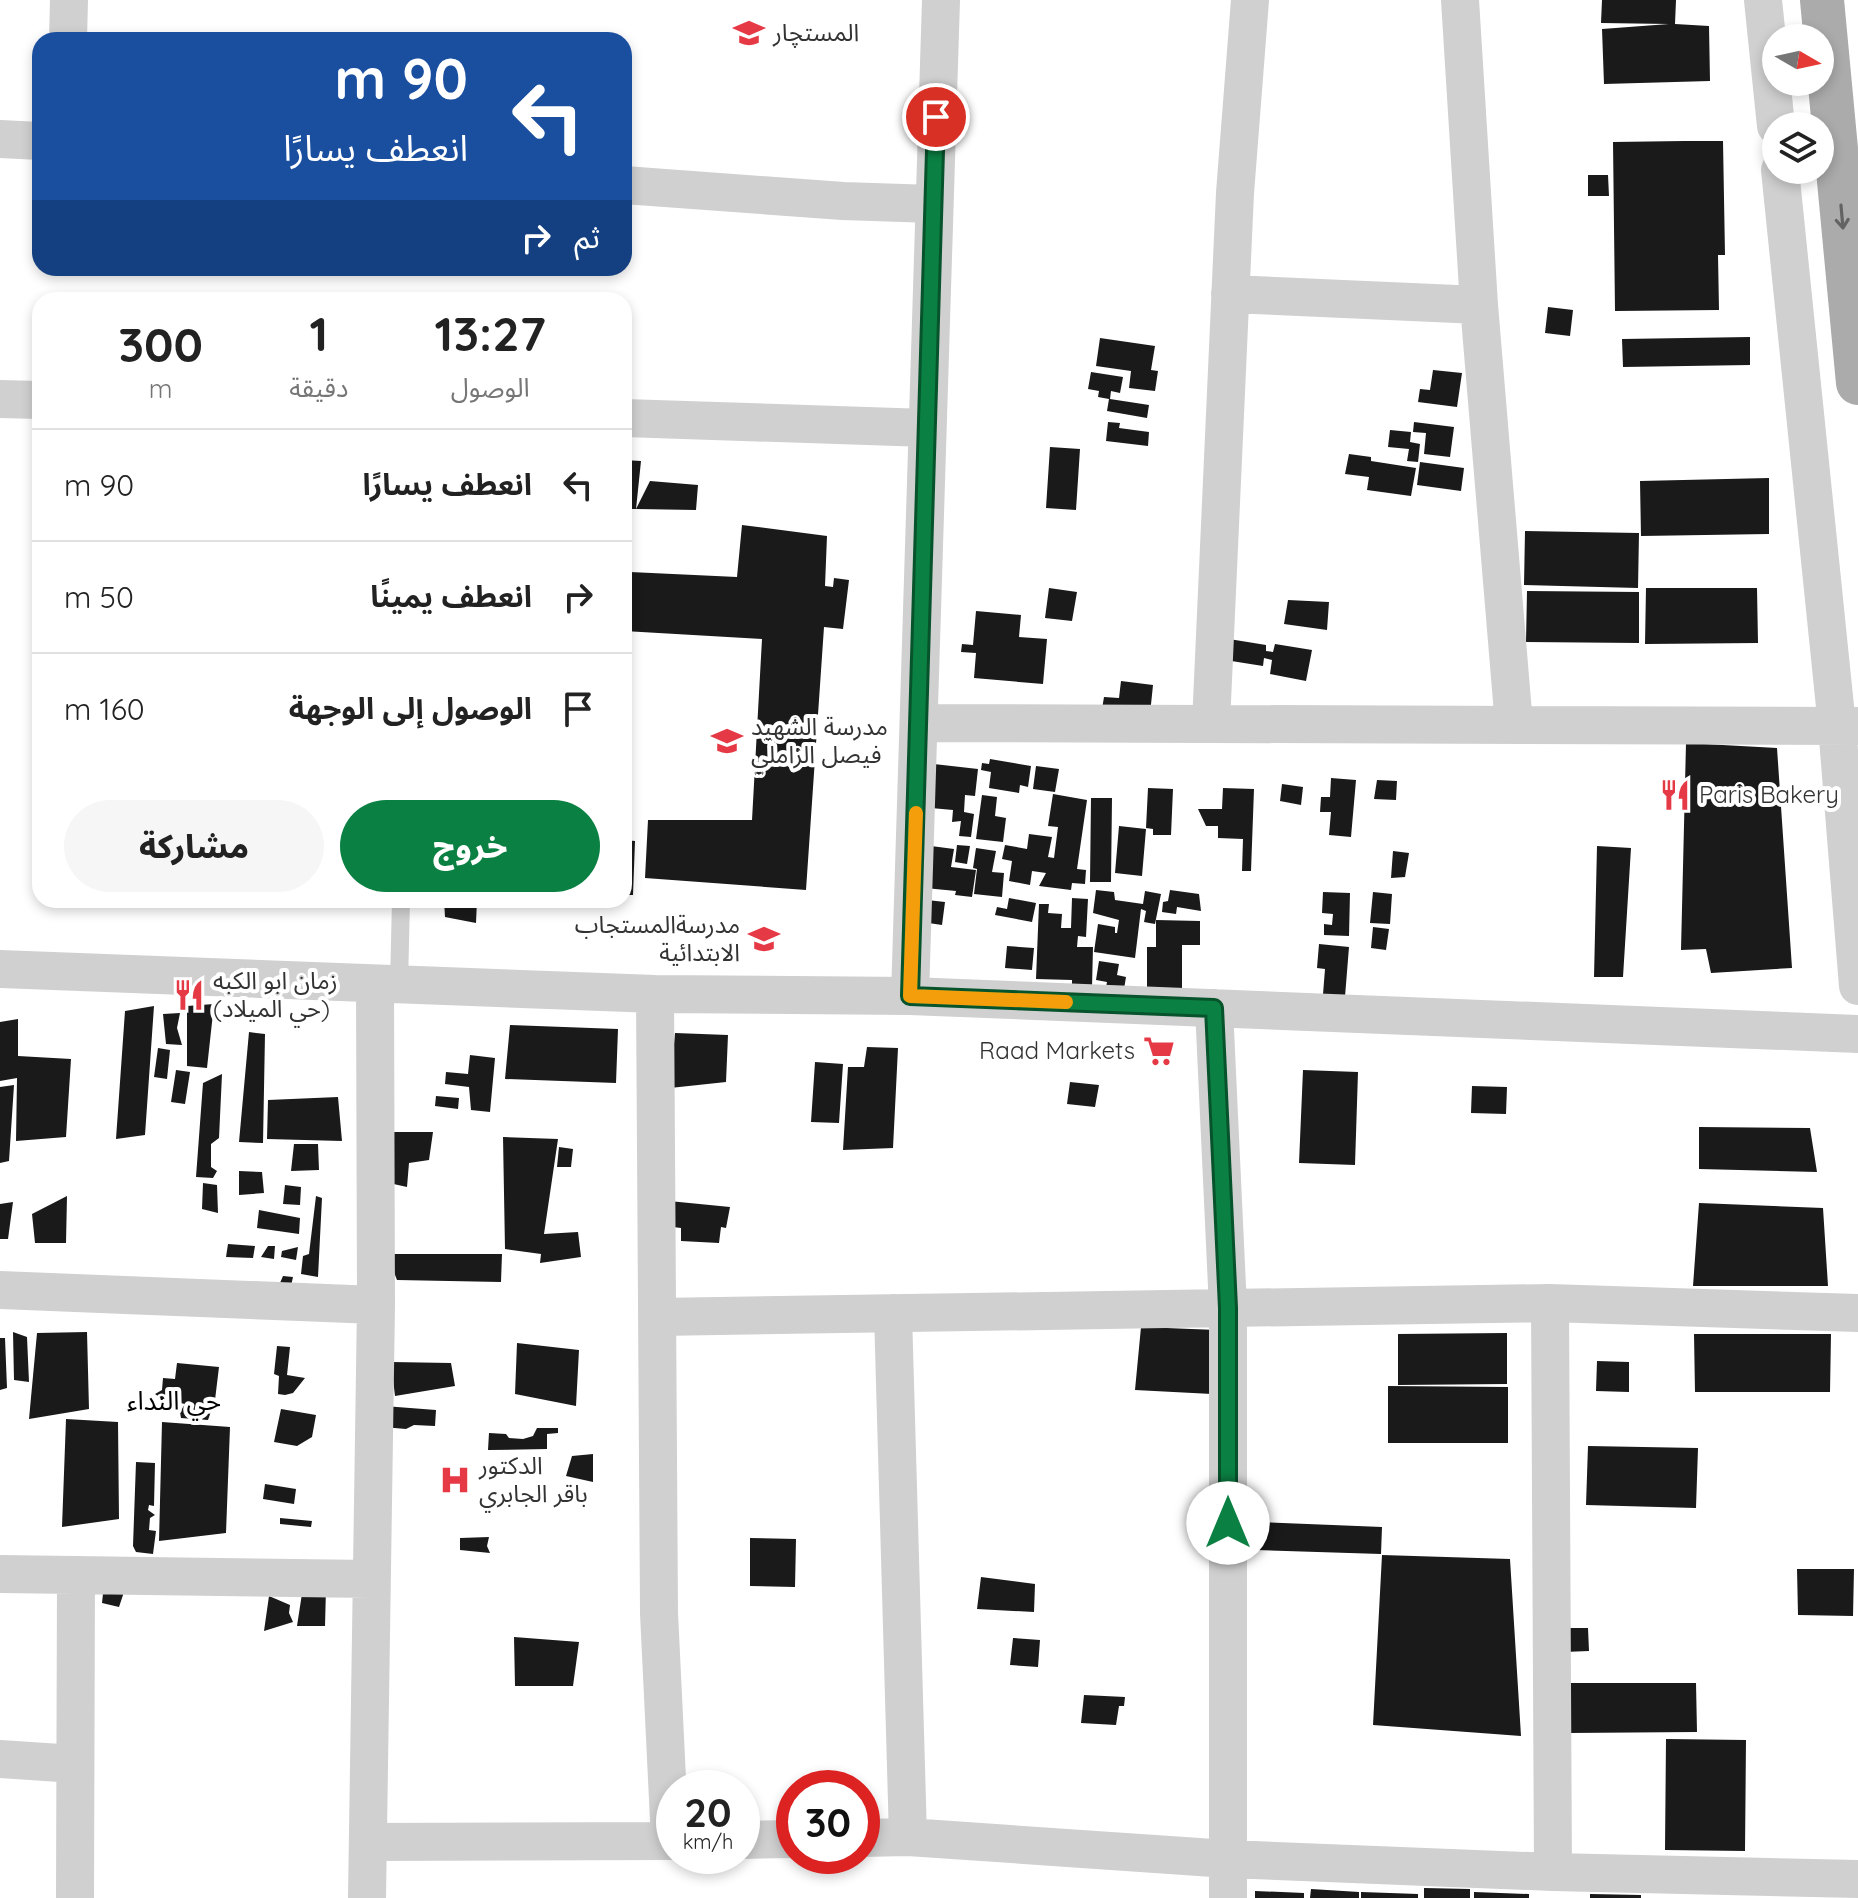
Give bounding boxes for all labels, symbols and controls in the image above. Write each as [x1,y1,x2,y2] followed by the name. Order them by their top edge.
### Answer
[732,16,766,50] school or university icon: المستچار
[772,17,859,48] place label: المستچار
[1762,24,1834,96] north arrow
[1762,24,1834,184] map controls
[334,43,468,113] text: 90 m
[496,64,600,168] icon: left
[902,83,970,151] pin
[914,95,958,139] icon: arrive
[1762,112,1834,184] button: layers
[283,125,468,170] text: انعطف يسارًا
[1835,203,1850,230] one-way arrow
[514,216,558,260] icon: right
[574,218,600,256] text: ثم
[309,303,328,363] text: 1
[435,303,546,363] text: 13:27
[118,314,203,374] text: 300
[289,371,348,404] text: دقيقة
[451,371,530,404] text: الوصول
[149,372,172,405] text: m
[556,463,600,507] icon: left
[362,465,532,503] text: انعطف يسارًا
[64,466,134,504] text: 90 m
[556,575,600,619] icon: right
[370,577,532,615] text: انعطف يمينًا
[64,578,134,616] text: 50 m
[556,687,600,731] icon: arrive
[289,689,532,727] text: الوصول إلى الوجهة
[64,690,145,728] text: 160 m
[751,711,888,774] place label: مدرسة الشهيد فيصل الزاملي
[710,724,744,758] school or university icon: مدرسة الشهيد فيصل الزاملي
[1658,778,1692,812] restaurant icon: Paris Bakery
[1699,779,1839,809] place label: Paris Bakery
[64,800,324,892] button: مشاركة
[340,800,600,892] button: خروج
[575,909,740,967] place label: مدرسةالمستجاب الابتدائية
[747,922,781,956] school or university icon: مدرسةالمستجاب الابتدائية
[213,965,338,1028] place label: زمان ابو الكبه (حي الميلاد)
[172,978,206,1012] restaurant icon: زمان ابو الكبه (حي الميلاد)
[1142,1034,1176,1068] supermarket icon: Raad Markets
[979,1035,1135,1065] place label: Raad Markets
[127,1384,221,1421] district label: حي النداء
[478,1450,588,1513] place label: الدكتور باقر الجابري
[438,1463,472,1497] hospital icon: الدكتور باقر الجابري
[1186,1481,1270,1565] position arrow
[776,1770,880,1874] speed limit sign: 30
[684,1787,732,1837] text: 20
[683,1829,733,1854] text: km/h

